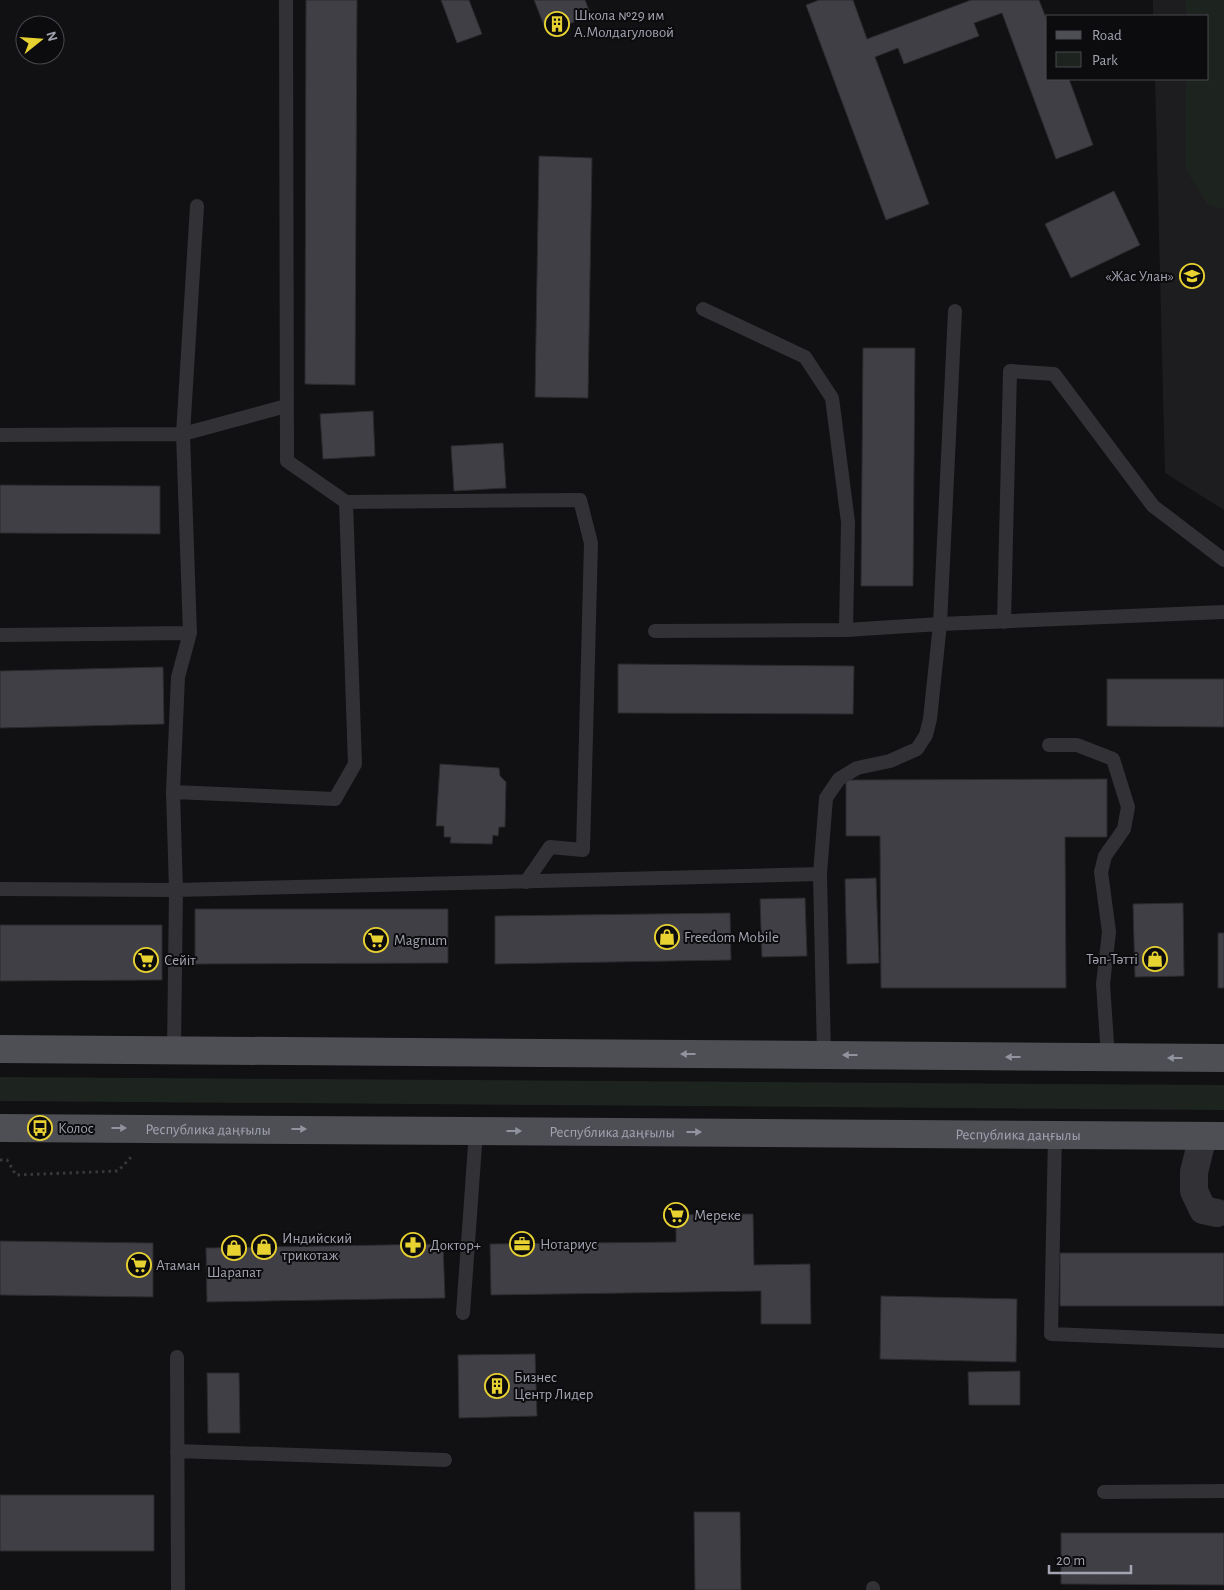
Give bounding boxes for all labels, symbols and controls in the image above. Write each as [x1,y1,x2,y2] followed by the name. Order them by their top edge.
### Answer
[574,8,674,40] place label: Школа №29 им А.Молдагуловой
[544,11,570,37] building icon: Школа №29 им А.Молдагуловой
[15,15,65,65] north arrow
[1046,15,1209,80] legend
[1092,28,1122,43] text: Road
[43,30,60,43] text: N
[1092,53,1118,68] text: Park
[1179,263,1205,289] school or university icon: «Жас Улан»
[1105,269,1174,284] place label: «Жас Улан»
[654,924,680,950] shop icon: Freedom Mobile
[363,927,389,953] supermarket icon: Magnum
[684,930,779,945] place label: Freedom Mobile
[394,933,447,948] place label: Magnum
[1142,946,1168,972] shop icon: Тәп-Тәтті
[133,947,159,973] supermarket icon: Сейіт
[1086,952,1138,967] place label: Тәп-Тәтті
[164,953,196,968] place label: Сейіт
[680,1050,696,1058] one-way arrow
[842,1051,858,1059] one-way arrow
[1005,1053,1021,1061] one-way arrow
[1167,1053,1183,1061] one-way arrow
[27,1115,53,1141] bus stop icon: Колос
[58,1121,94,1136] place label: Колос
[145,1122,271,1138] street label: Республика даңғылы
[111,1124,127,1132] one-way arrow
[291,1125,307,1133] one-way arrow
[549,1125,675,1140] street label: Республика даңғылы
[506,1127,522,1135] one-way arrow
[955,1127,1081,1143] street label: Республика даңғылы
[686,1128,702,1136] one-way arrow
[663,1202,689,1228] supermarket icon: Мереке
[694,1208,741,1223] place label: Мереке
[281,1231,352,1263] place label: Индийский трикотаж
[509,1231,535,1257] office icon: Нотариус
[400,1232,426,1258] pharmacy icon: Доктор+
[251,1234,277,1260] shop icon: Индийский трикотаж
[221,1235,247,1261] shop icon: Шарапат
[540,1237,597,1252] place label: Нотариус
[430,1238,481,1253] place label: Доктор+
[126,1252,152,1278] supermarket icon: Атаман
[156,1258,201,1273] place label: Атаман
[207,1265,262,1280] place label: Шарапат
[514,1370,594,1402] place label: Бизнес Центр Лидер
[484,1373,510,1399] building icon: Бизнес Центр Лидер
[1049,1542,1132,1574] scale bar
[1056,1553,1085,1568] text: 20 m

